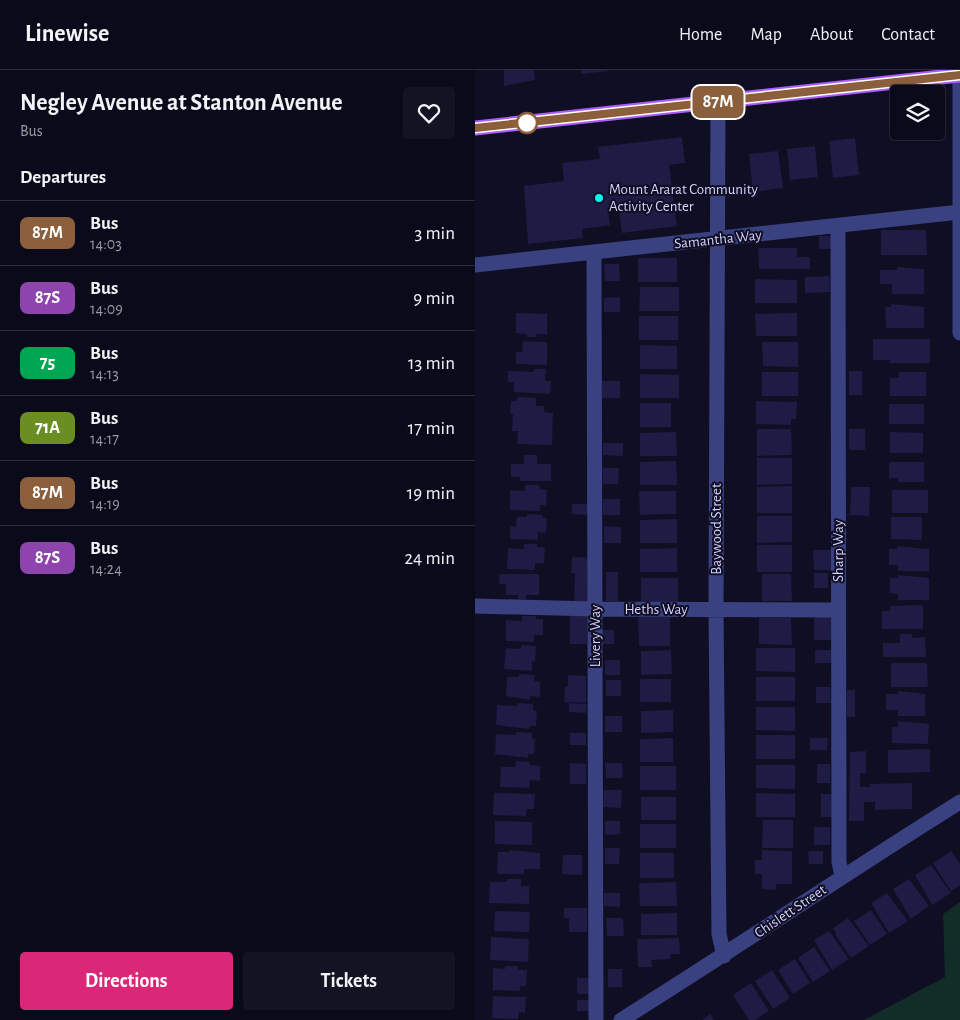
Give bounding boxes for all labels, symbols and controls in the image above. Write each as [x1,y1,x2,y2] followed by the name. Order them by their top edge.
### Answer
[25,22,109,46] text: Linewise
[679,26,722,44] text: Home
[750,26,782,44] text: Map
[810,26,853,44] text: About
[881,26,935,44] text: Contact
[890,85,945,140] map controls
[890,85,945,140] button: layers
[689,86,747,118] line badge: 87M
[403,87,455,139] button: heart
[20,91,343,115] text: Negley Avenue at Stanton Avenue
[703,93,734,111] text: 87M
[516,112,538,134] unlabelled marker
[20,123,43,139] text: Bus
[20,168,106,187] text: Departures
[609,182,759,214] place label: Mount Ararat Community Activity Center
[593,192,605,204] marker: Mount Ararat Community Activity Center
[90,214,118,233] text: Bus
[32,224,63,242] text: 87M
[414,224,455,243] text: 3 min
[674,227,763,252] street label: Samantha Way
[90,236,122,252] text: 14:03
[90,279,118,298] text: Bus
[35,289,60,307] text: 87S
[413,289,455,308] text: 9 min
[90,301,123,317] text: 14:09
[90,344,118,363] text: Bus
[40,354,55,372] text: 75
[408,354,455,373] text: 13 min
[90,366,119,382] text: 14:13
[90,409,118,428] text: Bus
[35,419,60,437] text: 71A
[408,419,455,438] text: 17 min
[90,431,119,447] text: 14:17
[90,474,118,493] text: Bus
[709,483,724,575] street label: Baywood Street
[32,484,63,502] text: 87M
[407,484,455,503] text: 19 min
[90,496,120,512] text: 14:19
[831,519,846,582] street label: Sharp Way
[90,539,118,558] text: Bus
[35,549,60,567] text: 87S
[404,549,455,568] text: 24 min
[90,561,122,577] text: 14:24
[624,602,688,617] street label: Heths Way
[588,604,603,667] street label: Livery Way
[752,882,829,941] street label: Chislett Street
[20,952,233,1010] button: Directions
[243,952,455,1010] button: Tickets

